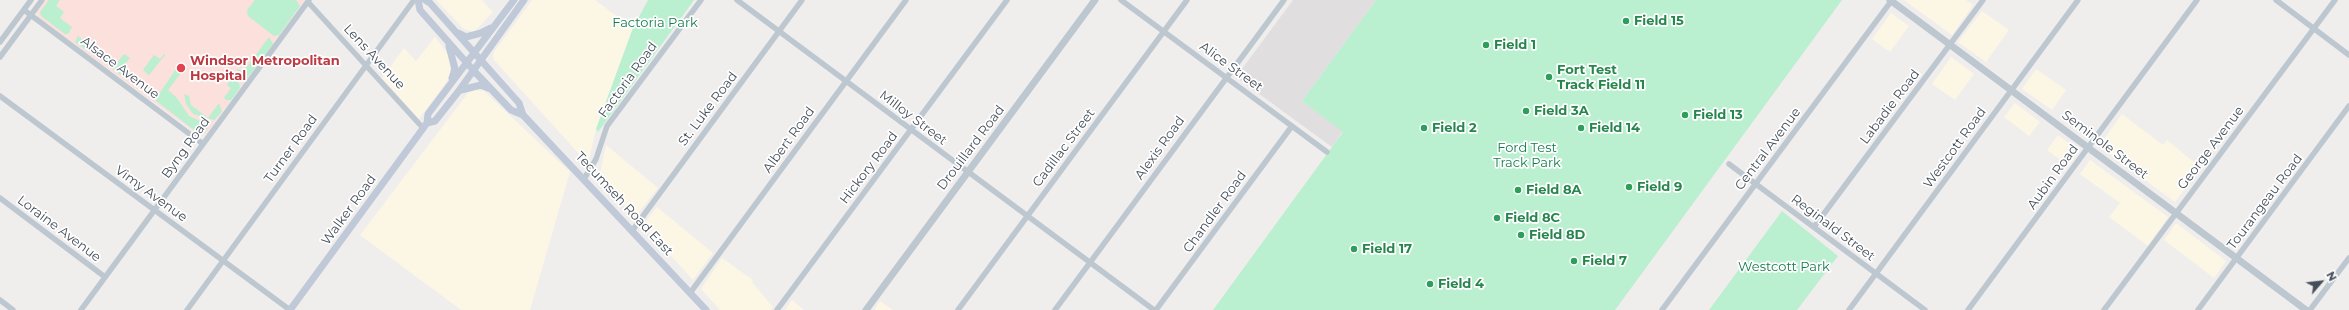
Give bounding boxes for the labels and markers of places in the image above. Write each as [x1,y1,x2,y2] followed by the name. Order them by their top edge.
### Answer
[1634,13,1684,29] place label: Field 15
[1621,16,1631,26] marker: Field 15
[1494,37,1536,53] place label: Field 1
[1481,40,1491,50] marker: Field 1
[190,53,340,84] place label: Windsor Metropolitan Hospital
[175,62,187,74] marker: Windsor Metropolitan Hospital
[1557,62,1645,93] place label: Fort Test Track Field 11
[1544,72,1554,82] marker: Fort Test Track Field 11
[1534,103,1589,119] place label: Field 3A
[1521,106,1531,116] marker: Field 3A
[1693,107,1743,123] place label: Field 13
[1680,110,1690,120] marker: Field 13
[1432,120,1477,136] place label: Field 2
[1589,120,1640,136] place label: Field 14
[1419,123,1429,133] marker: Field 2
[1576,123,1586,133] marker: Field 14
[1637,179,1682,195] place label: Field 9
[1526,182,1581,198] place label: Field 8A
[1624,182,1634,192] marker: Field 9
[1513,185,1523,195] marker: Field 8A
[1505,210,1560,226] place label: Field 8C
[1492,213,1502,223] marker: Field 8C
[1529,227,1585,243] place label: Field 8D
[1516,230,1526,240] marker: Field 8D
[1362,241,1412,257] place label: Field 17
[1349,244,1359,254] marker: Field 17
[1582,253,1627,269] place label: Field 7
[1569,256,1579,266] marker: Field 7
[1438,276,1484,292] place label: Field 4
[1425,279,1435,289] marker: Field 4

